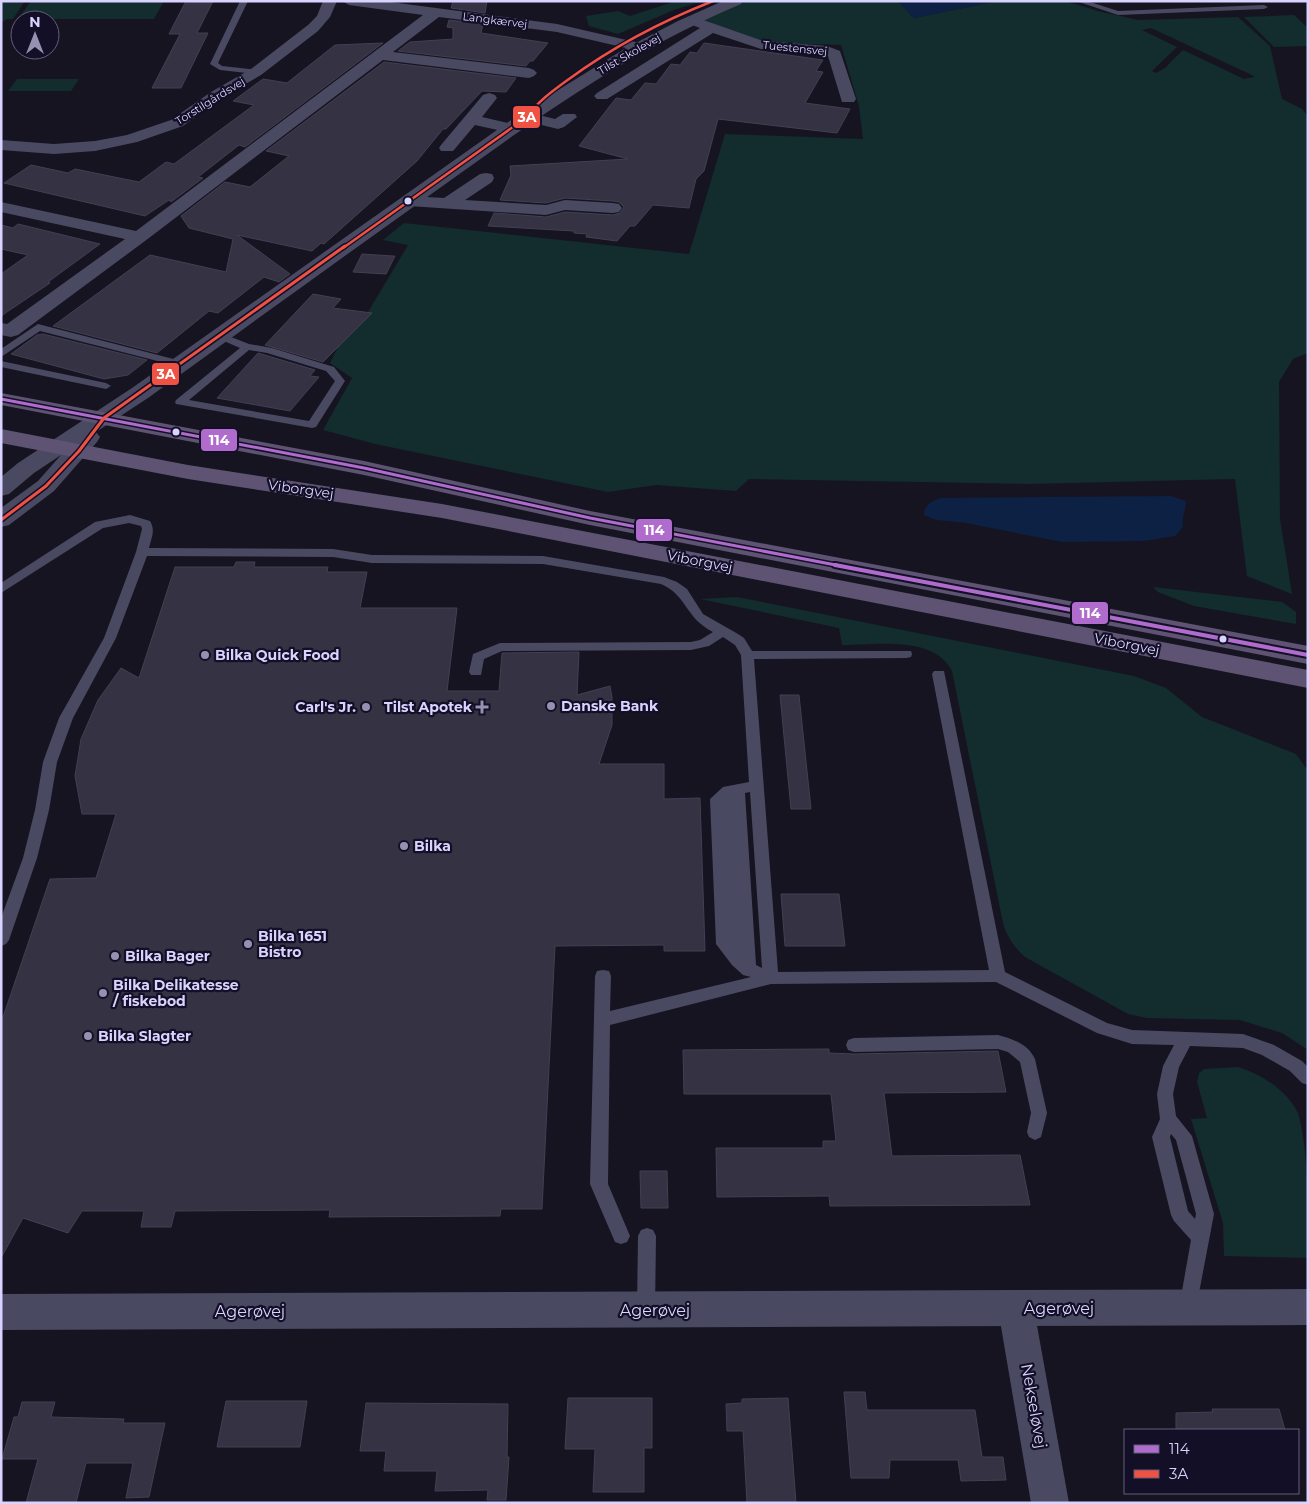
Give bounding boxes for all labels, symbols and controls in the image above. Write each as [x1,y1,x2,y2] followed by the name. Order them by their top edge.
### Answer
[462,9,528,31] street label: Langkærvej
[10,10,60,60] north arrow
[29,13,41,31] text: N
[595,30,663,78] street label: Tilst Skolevej
[762,38,828,58] street label: Tuestensvej
[173,74,247,128] street label: Torstilgårdsvej
[512,105,541,129] line badge: 3A
[516,108,537,126] text: 3A
[403,196,413,206] unlabelled marker
[151,362,180,386] line badge: 3A
[155,365,176,383] text: 3A
[171,427,181,437] unlabelled marker
[200,428,238,452] line badge: 114
[209,431,230,449] text: 114
[267,475,335,503] street label: Viborgvej
[635,518,673,542] line badge: 114
[644,521,665,539] text: 114
[666,546,734,576] street label: Viborgvej
[1071,601,1109,625] line badge: 114
[1080,604,1101,622] text: 114
[1093,629,1161,659] street label: Viborgvej
[1218,634,1228,644] unlabelled marker
[215,646,340,664] place label: Bilka Quick Food
[199,649,211,661] marker: Bilka Quick Food
[561,697,659,715] place label: Danske Bank
[295,698,356,716] place label: Carl's Jr.
[384,698,473,716] place label: Tilst Apotek
[545,700,557,712] marker: Danske Bank
[360,701,372,713] marker: Carl's Jr.
[476,701,488,713] marker: Tilst Apotek
[414,837,451,855] place label: Bilka
[398,840,410,852] marker: Bilka
[258,927,327,961] place label: Bilka 1651 Bistro
[242,938,254,950] marker: Bilka 1651 Bistro
[125,947,210,965] place label: Bilka Bager
[109,950,121,962] marker: Bilka Bager
[112,976,239,1010] place label: Bilka Delikatesse / fiskebod
[97,987,109,999] marker: Bilka Delikatesse / fiskebod
[98,1027,191,1045] place label: Bilka Slagter
[82,1030,94,1042] marker: Bilka Slagter
[1024,1299,1094,1318] street label: Agerøvej
[620,1301,690,1320] street label: Agerøvej
[215,1302,285,1321] street label: Agerøvej
[1017,1362,1051,1450] street label: Nekseløvej
[1124,1429,1299,1494] legend
[1169,1439,1190,1458] text: 114
[1169,1464,1188,1483] text: 3A

